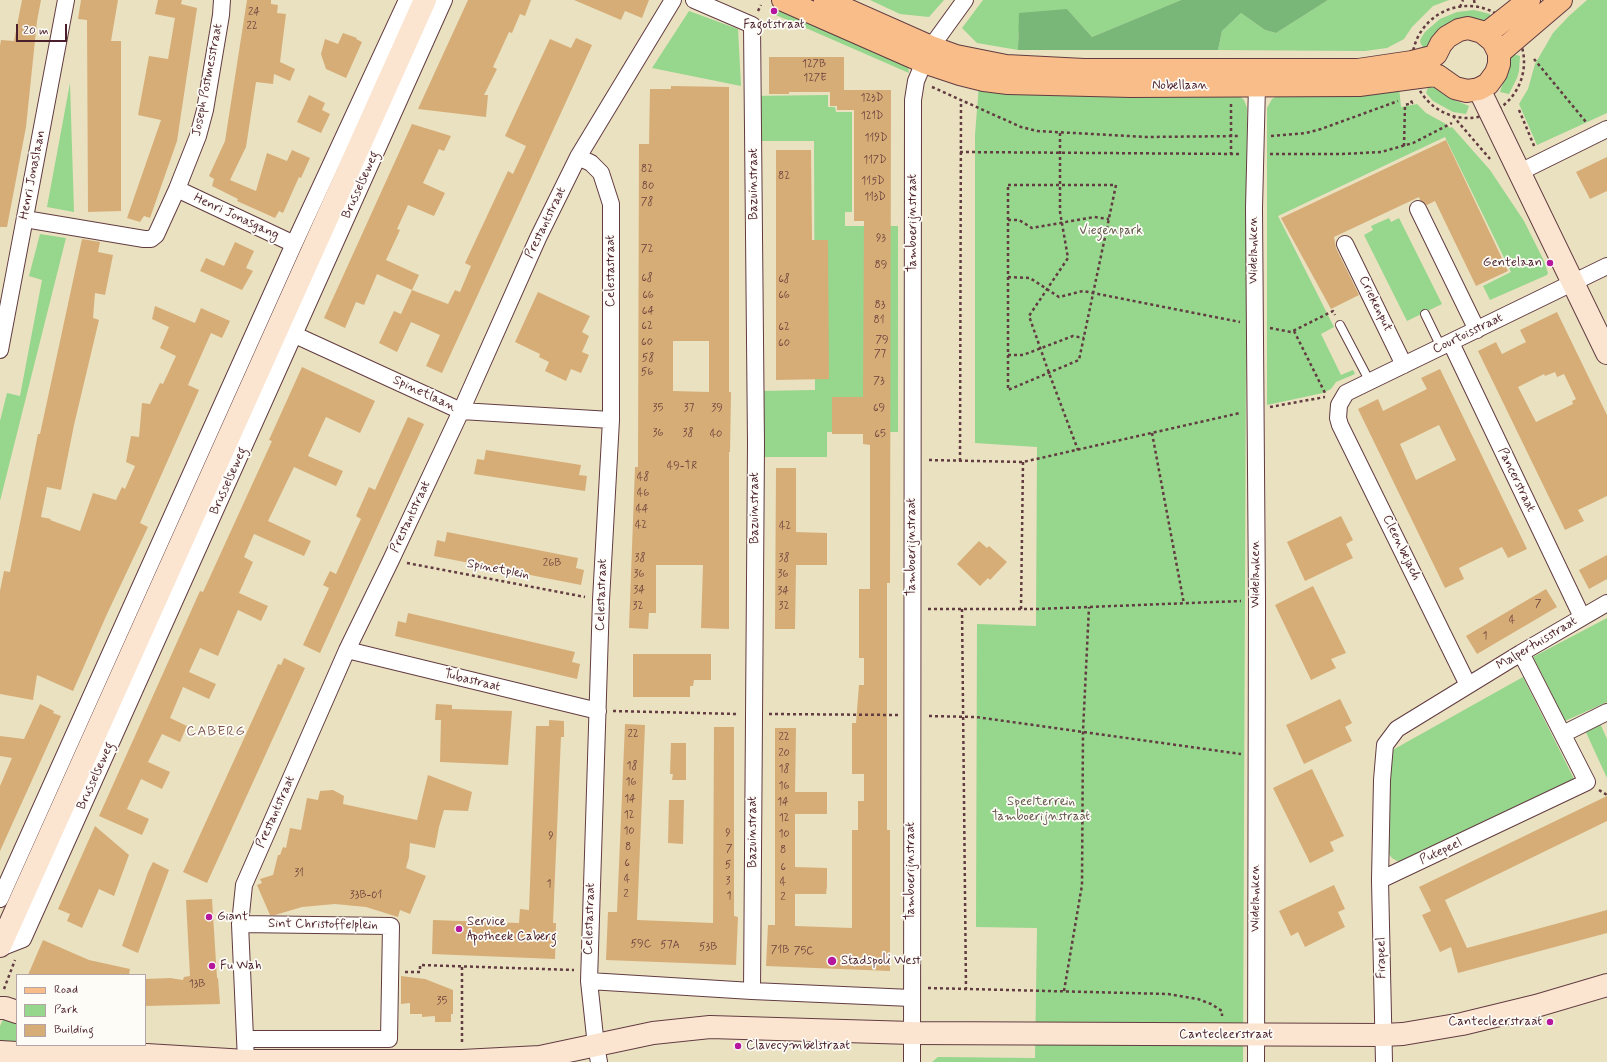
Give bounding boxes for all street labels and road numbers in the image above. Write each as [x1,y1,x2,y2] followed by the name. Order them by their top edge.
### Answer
[189,22,227,138] street label: Joseph Postmesstraat
[1152,78,1208,94] street label: Nobellaan
[17,129,49,221] street label: Henri Jonaslaan
[746,148,762,220] street label: Bazuinstraat
[339,149,383,221] street label: Brusselseweg
[905,174,921,272] street label: Tamboerijnstraat
[522,185,570,261] street label: Prestantstraat
[191,190,281,244] street label: Henri Jonasgang
[1246,216,1262,284] street label: Widelanken
[603,235,619,307] street label: Celestastraat
[1355,274,1395,334] street label: Criekenput
[1430,310,1506,358] street label: Courtoisstraat
[390,373,458,415] street label: Spinetlaan
[207,445,251,517] street label: Brusselseweg
[1494,445,1538,515] street label: Pancerstraat
[747,472,763,544] street label: Bazuinstraat
[388,479,434,555] street label: Prestantstraat
[904,498,920,596] street label: Tamboerijnstraat
[1378,513,1424,583] street label: Cleenbejach
[1248,540,1264,608] street label: Widelanken
[466,556,530,584] street label: Spinetplein
[593,559,611,631] street label: Celestastraat
[1494,614,1580,674] street label: Malpertuisstraat
[442,666,502,696] street label: Tubastraat
[74,740,118,812] street label: Brusselseweg
[253,773,299,851] street label: Prestantstraat
[745,796,761,868] street label: Bazuinstraat
[903,822,919,920] street label: Tamboerijnstraat
[1417,835,1465,869] street label: Putepeel
[1248,864,1264,932] street label: Widelanken
[581,883,599,955] street label: Celestastraat
[268,916,378,934] street label: Sint Christoffelplein
[1374,937,1390,979] street label: Firapeel
[1179,1027,1273,1043] street label: Cantecleerstraat

